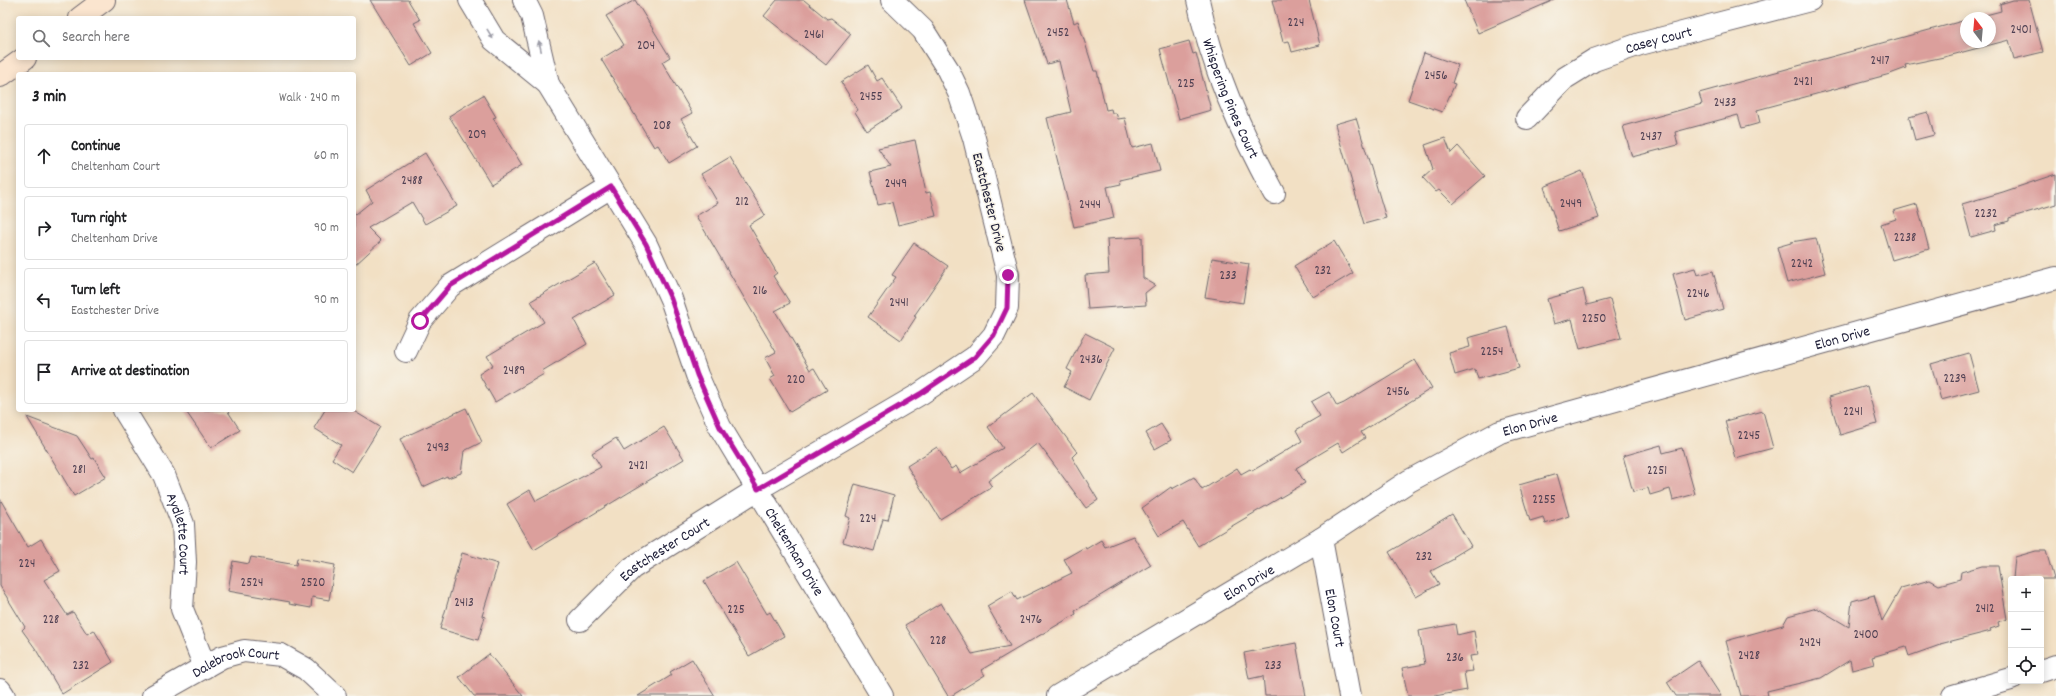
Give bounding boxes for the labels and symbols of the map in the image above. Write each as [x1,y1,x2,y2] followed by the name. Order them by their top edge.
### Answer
[1960,12,1996,48] north arrow
[1288,14,1304,33] house number: 224
[2010,21,2032,40] house number: 2401
[1623,22,1695,61] street label: Casey Court
[1047,24,1069,43] house number: 2452
[804,26,824,45] house number: 2461
[487,28,494,40] one-way arrow
[1195,36,1264,164] street label: Whispering Pines Court
[637,37,655,56] house number: 204
[536,40,542,52] one-way arrow
[1871,52,1889,71] house number: 2417
[1424,67,1448,86] house number: 2456
[1793,73,1813,92] house number: 2421
[1177,75,1195,94] house number: 225
[859,88,883,107] house number: 2455
[1714,94,1736,113] house number: 2433
[653,117,671,136] house number: 208
[468,126,486,145] house number: 209
[1640,128,1662,147] house number: 2437
[965,151,1011,255] street label: Eastchester Drive
[401,172,423,191] house number: 2488
[885,175,907,194] house number: 2449
[735,193,749,212] house number: 212
[1560,195,1582,214] house number: 2449
[1079,196,1101,215] house number: 2444
[1975,205,1997,224] house number: 2232
[1894,229,1916,248] house number: 2238
[1791,255,1813,274] house number: 2242
[1314,262,1332,281] house number: 232
[999,266,1017,284] route end
[1219,267,1237,286] house number: 233
[753,282,767,301] house number: 216
[1686,285,1710,304] house number: 2246
[889,294,909,313] house number: 2441
[1582,310,1606,329] house number: 2250
[411,312,429,330] route start
[1812,321,1873,357] street label: Elon Drive
[1481,343,1503,362] house number: 2254
[1079,351,1103,370] house number: 2436
[503,362,525,381] house number: 2489
[1943,370,1967,389] house number: 2239
[787,371,805,390] house number: 220
[1386,383,1410,402] house number: 2456
[1843,403,1863,422] house number: 2241
[1500,407,1561,444] street label: Elon Drive
[1738,427,1760,446] house number: 2245
[427,439,449,458] house number: 2493
[628,457,648,476] house number: 2421
[72,461,86,480] house number: 281
[1647,462,1667,481] house number: 2251
[159,490,194,576] street label: Aydlette Court
[1532,491,1556,510] house number: 2255
[758,504,829,601] street label: Cheltenham Drive
[860,510,876,529] house number: 224
[615,512,715,588] street label: Eastchester Court
[1415,548,1433,567] house number: 232
[19,555,35,574] house number: 224
[1220,560,1280,608] street label: Elon Drive
[241,574,263,593] house number: 2524
[301,574,325,593] house number: 2520
[1317,587,1350,650] street label: Elon Court
[454,594,474,613] house number: 2413
[1975,600,1995,619] house number: 2412
[727,601,745,620] house number: 225
[43,611,59,630] house number: 228
[1020,611,1042,630] house number: 2476
[1853,626,1879,645] house number: 2400
[930,632,946,651] house number: 228
[1799,634,1821,653] house number: 2424
[189,642,281,685] street label: Dalebrook Court
[1738,647,1760,666] house number: 2428
[1446,649,1464,668] house number: 236
[72,657,90,676] house number: 232
[1264,657,1282,676] house number: 233

